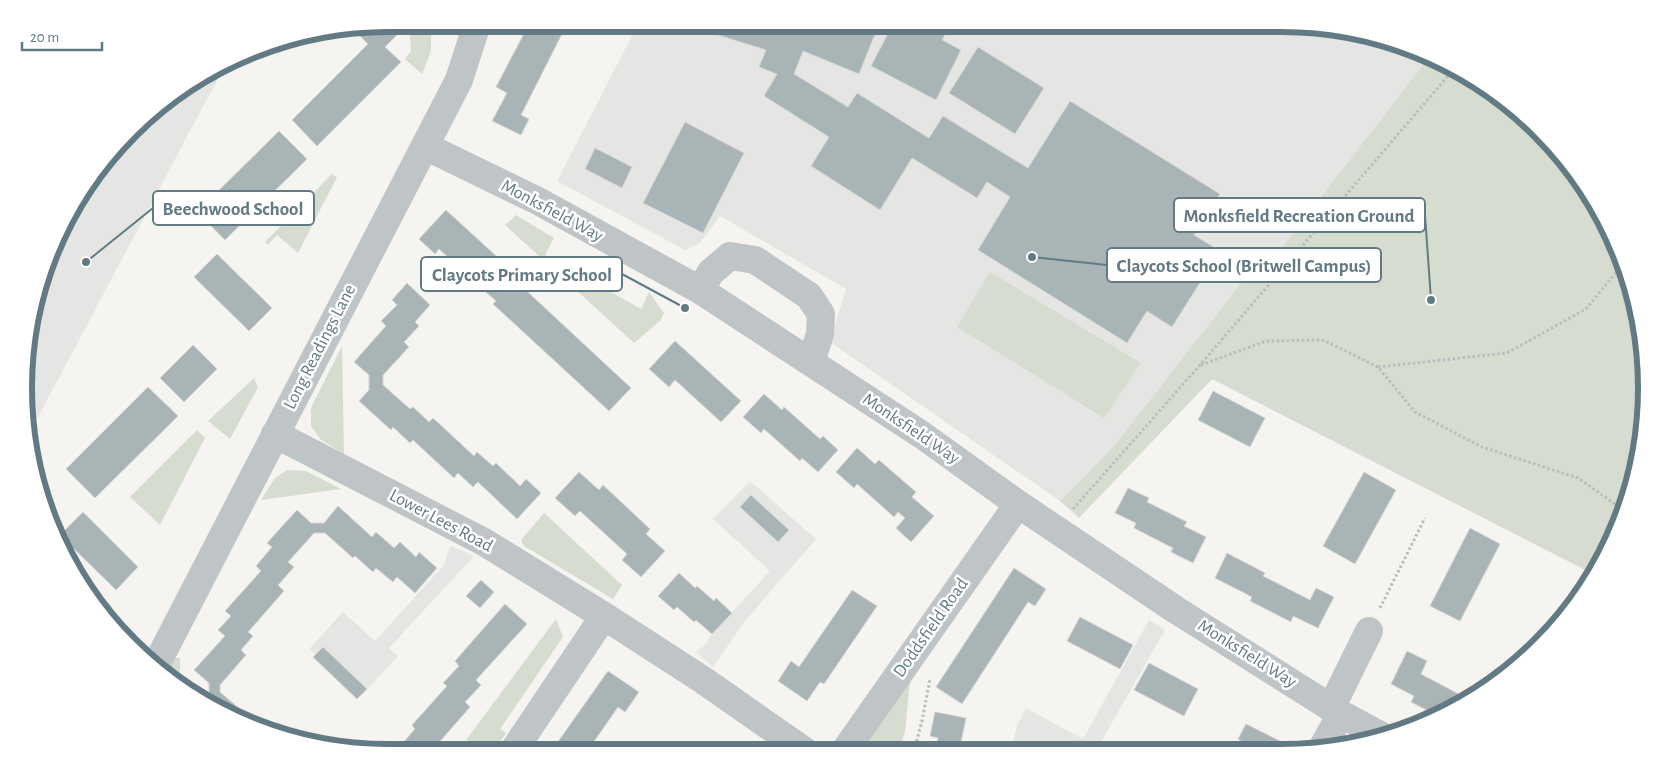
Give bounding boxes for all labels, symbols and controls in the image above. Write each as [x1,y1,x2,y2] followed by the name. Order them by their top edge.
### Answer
[22,20,102,52] scale bar
[30,30,59,45] text: 20 m
[498,177,606,246] street label: Monksfield Way
[153,191,314,225] callout: Beechwood School
[1174,198,1425,232] callout: Monksfield Recreation Ground
[163,200,303,219] text: Beechwood School
[1184,207,1414,226] text: Monksfield Recreation Ground
[1107,248,1381,282] callout: Claycots School (Britwell Campus)
[421,257,622,291] callout: Claycots Primary School
[1117,257,1371,276] text: Claycots School (Britwell Campus)
[432,266,612,285] text: Claycots Primary School
[281,282,359,412] street label: Long Readings Lane
[859,390,963,468] street label: Monksfield Way
[386,486,496,556] street label: Lower Lees Road
[890,575,972,681] street label: Doddsfield Road
[1195,617,1300,692] street label: Monksfield Way

